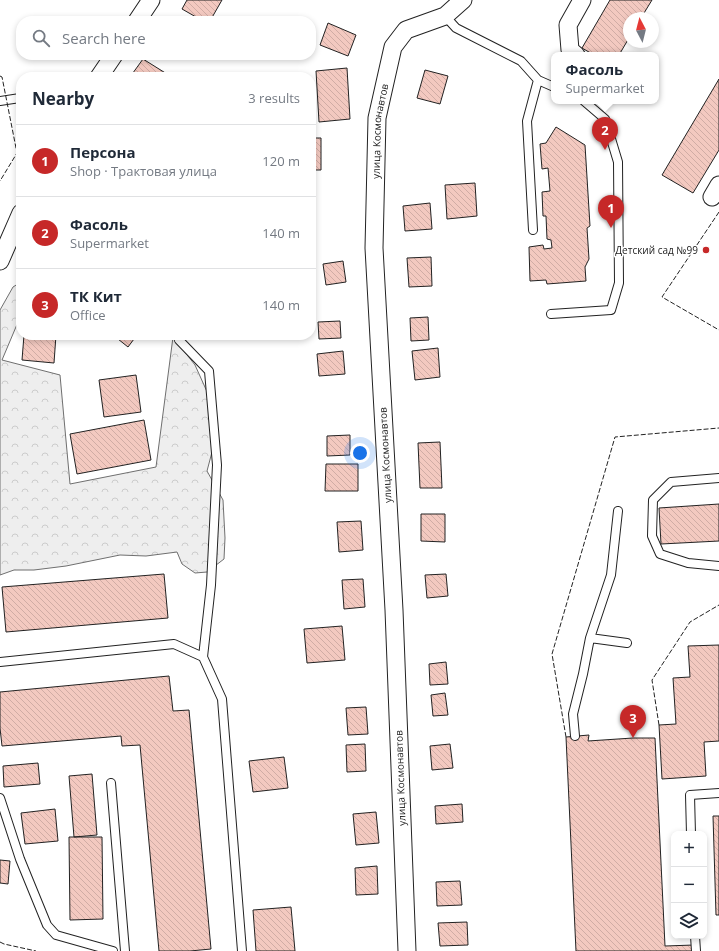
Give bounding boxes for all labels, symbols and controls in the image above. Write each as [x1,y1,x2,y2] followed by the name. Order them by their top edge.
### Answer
[623,12,659,48] north arrow
[16,16,316,60] search box
[30,27,52,49] icon: search
[62,28,146,48] text: Search here
[551,52,659,104] popup
[565,59,623,79] text: Фасоль
[565,79,645,97] text: Supermarket
[369,82,392,179] street label: улица Космонавтов
[32,87,94,110] text: Nearby
[248,89,300,107] text: 3 results
[592,117,618,150] pin: 2
[70,142,136,162] text: Персона
[41,152,49,170] text: 1
[262,152,300,170] text: 120 m
[70,162,217,180] text: Shop · Трактовая улица
[598,195,624,228] pin: 1
[70,214,128,234] text: Фасоль
[41,224,49,242] text: 2
[262,224,300,242] text: 140 m
[70,234,149,252] text: Supermarket
[615,243,698,257] place label: Детский сад №99
[701,245,711,255] marker: Детский сад №99
[70,286,122,306] text: ТК Кит
[41,296,49,314] text: 3
[262,296,300,314] text: 140 m
[70,306,106,324] text: Office
[375,407,394,503] street label: улица Космонавтов
[350,443,370,463] your location
[620,705,646,738] pin: 3
[391,730,409,826] street label: улица Космонавтов
[671,831,707,939] map controls
[671,831,707,867] button: +
[671,867,707,903] button: −
[671,903,707,939] button: layers

